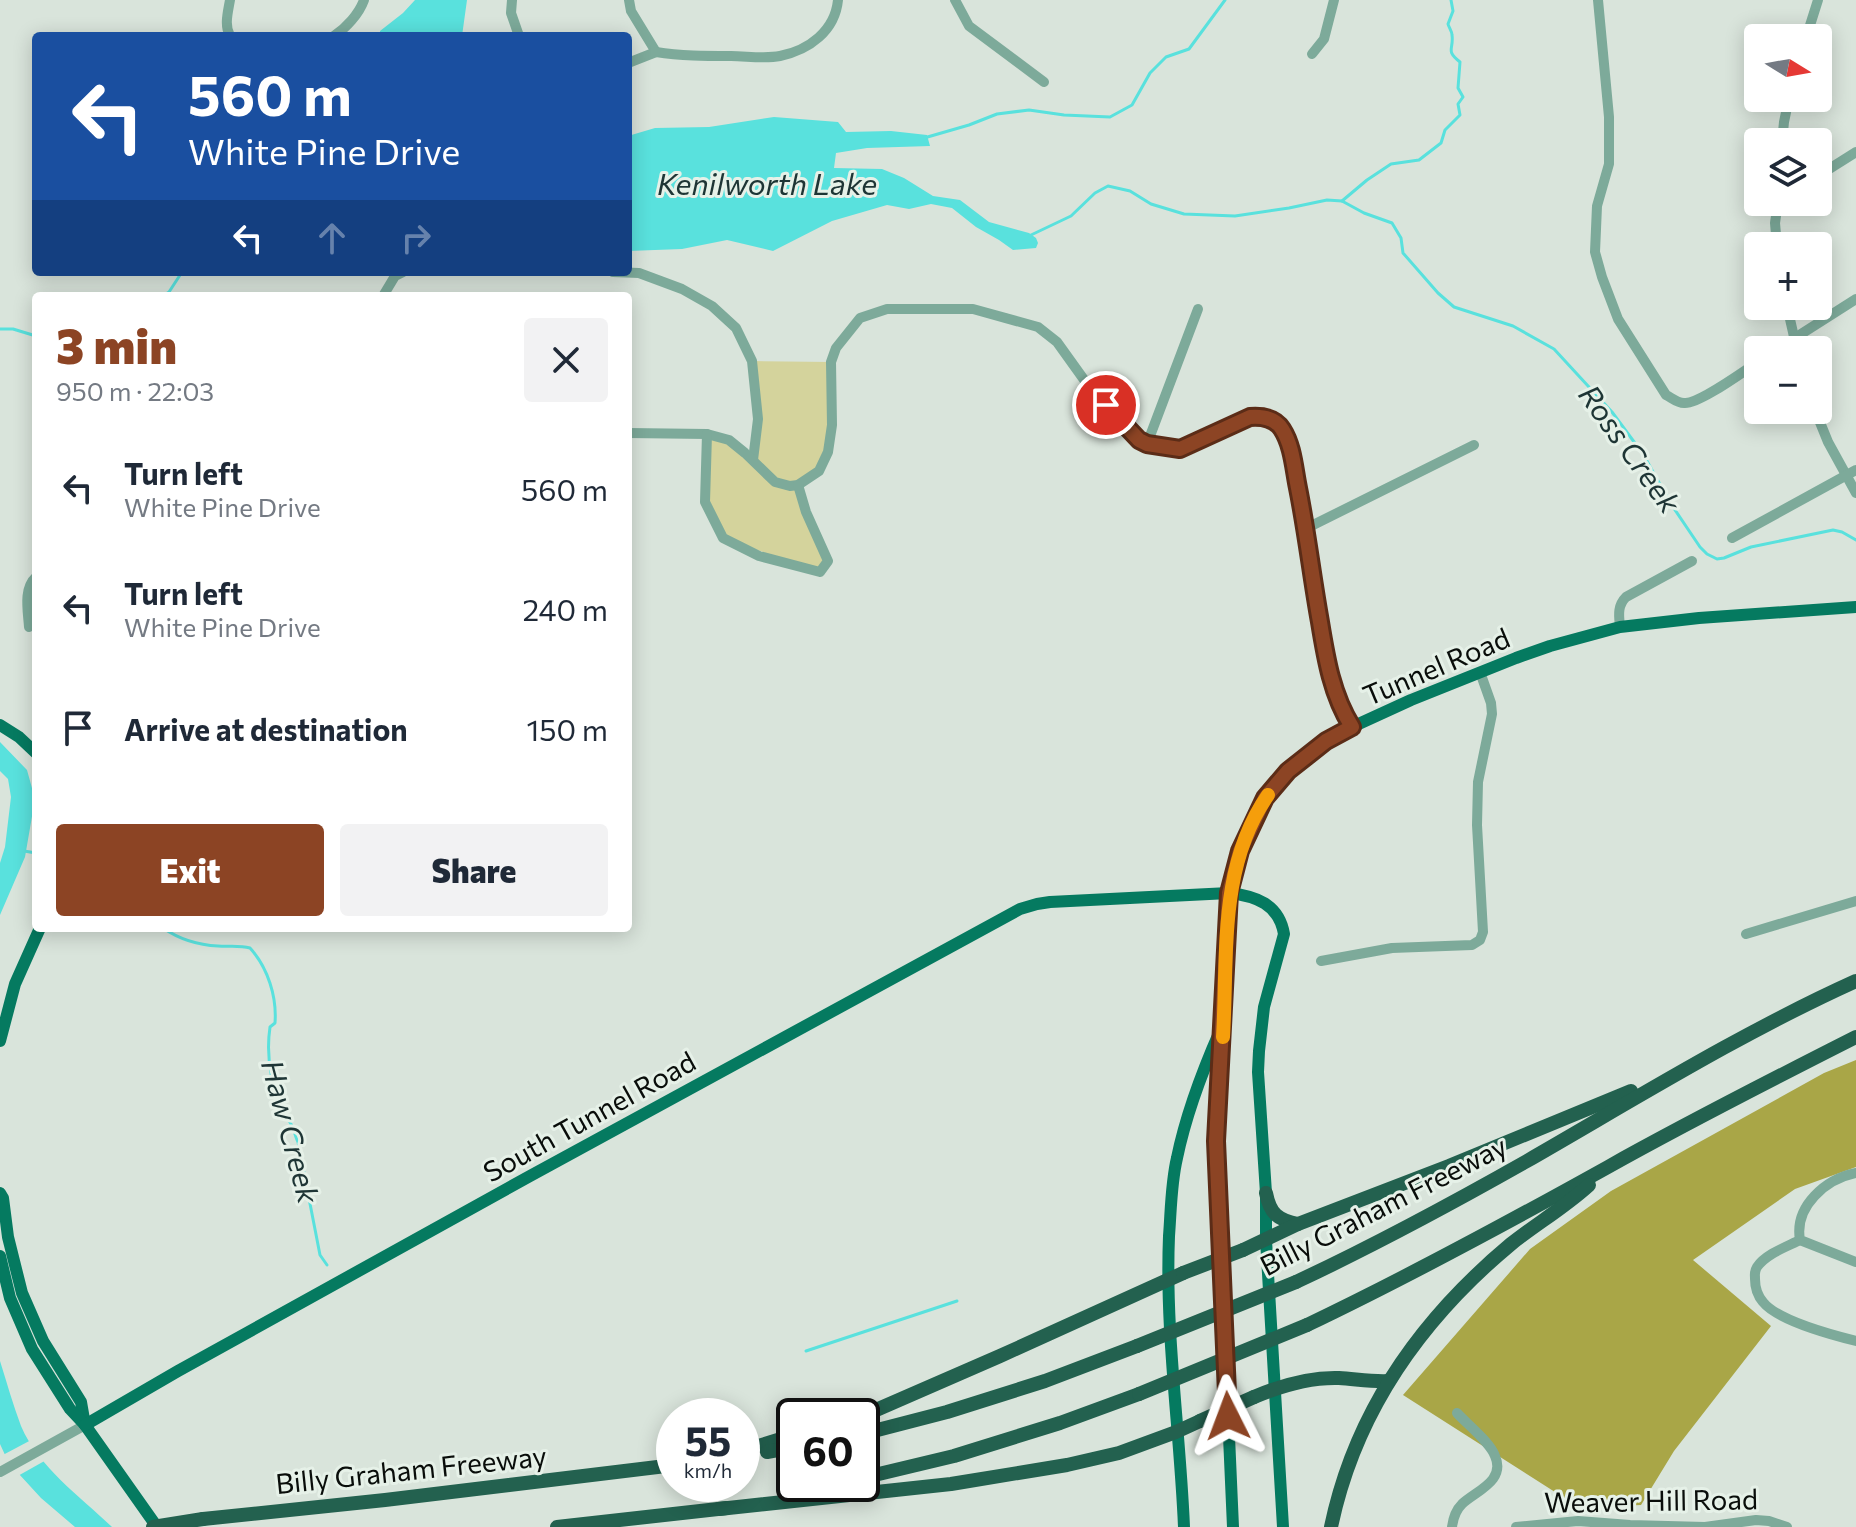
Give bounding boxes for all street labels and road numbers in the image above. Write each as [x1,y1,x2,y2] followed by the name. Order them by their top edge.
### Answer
[1358,620,1514,712] street label: Tunnel Road
[477,1044,701,1188] street label: South Tunnel Road
[1254,1128,1512,1282] street label: Billy Graham Freeway
[274,1438,548,1500] street label: Billy Graham Freeway
[1544,1481,1758,1519] street label: Weaver Hill Road

